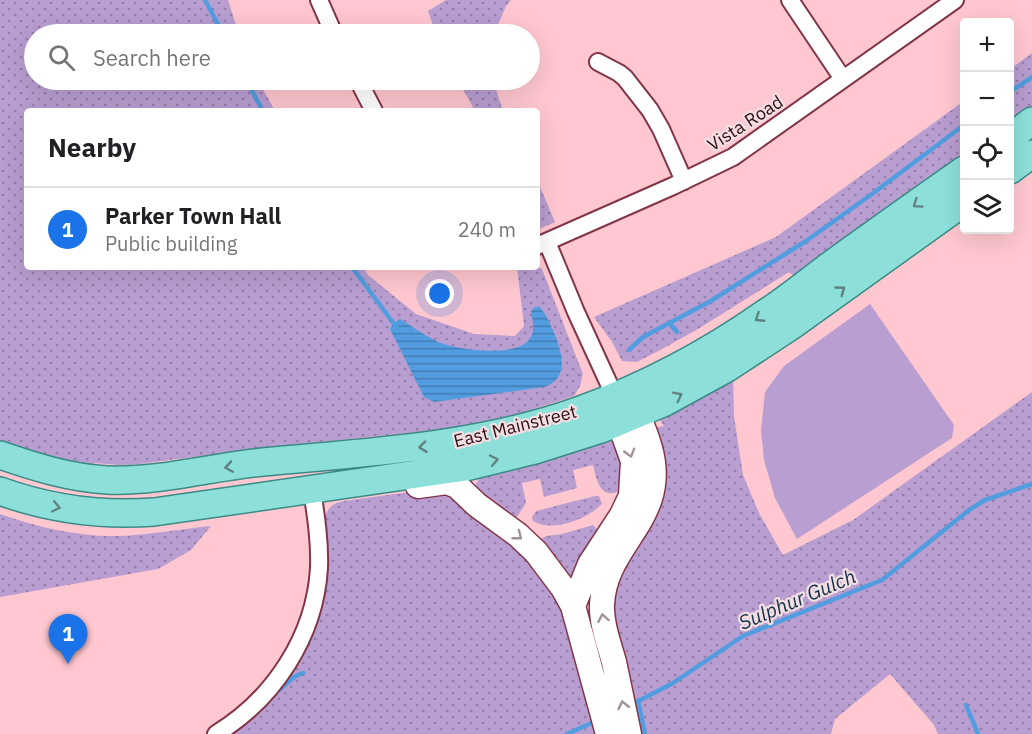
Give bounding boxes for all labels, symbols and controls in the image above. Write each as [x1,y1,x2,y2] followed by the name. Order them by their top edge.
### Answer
[960,18,1014,234] map controls
[960,18,1014,72] button: +
[24,24,540,90] search box
[45,41,78,74] icon: search
[93,43,211,72] text: Search here
[960,72,1014,126] button: −
[703,90,787,156] street label: Vista Road
[960,126,1014,180] button: locate
[48,130,136,164] text: Nearby
[960,180,1014,234] button: layers
[912,197,923,208] one-way arrow
[105,201,281,230] text: Parker Town Hall
[62,216,74,243] text: 1
[458,216,516,243] text: 240 m
[105,230,237,257] text: Public building
[425,279,454,308] your location
[835,286,846,297] one-way arrow
[755,311,766,322] one-way arrow
[671,391,682,403] one-way arrow
[451,400,579,452] street label: East Mainstreet
[419,440,428,452] one-way arrow
[623,447,635,458] one-way arrow
[489,455,499,468] one-way arrow
[225,460,235,473] one-way arrow
[51,500,61,513] one-way arrow
[511,529,522,540] one-way arrow
[734,562,860,636] water label: Sulphur Gulch
[597,613,610,623] one-way arrow
[48,614,88,664] pin: 1
[617,700,630,710] one-way arrow

